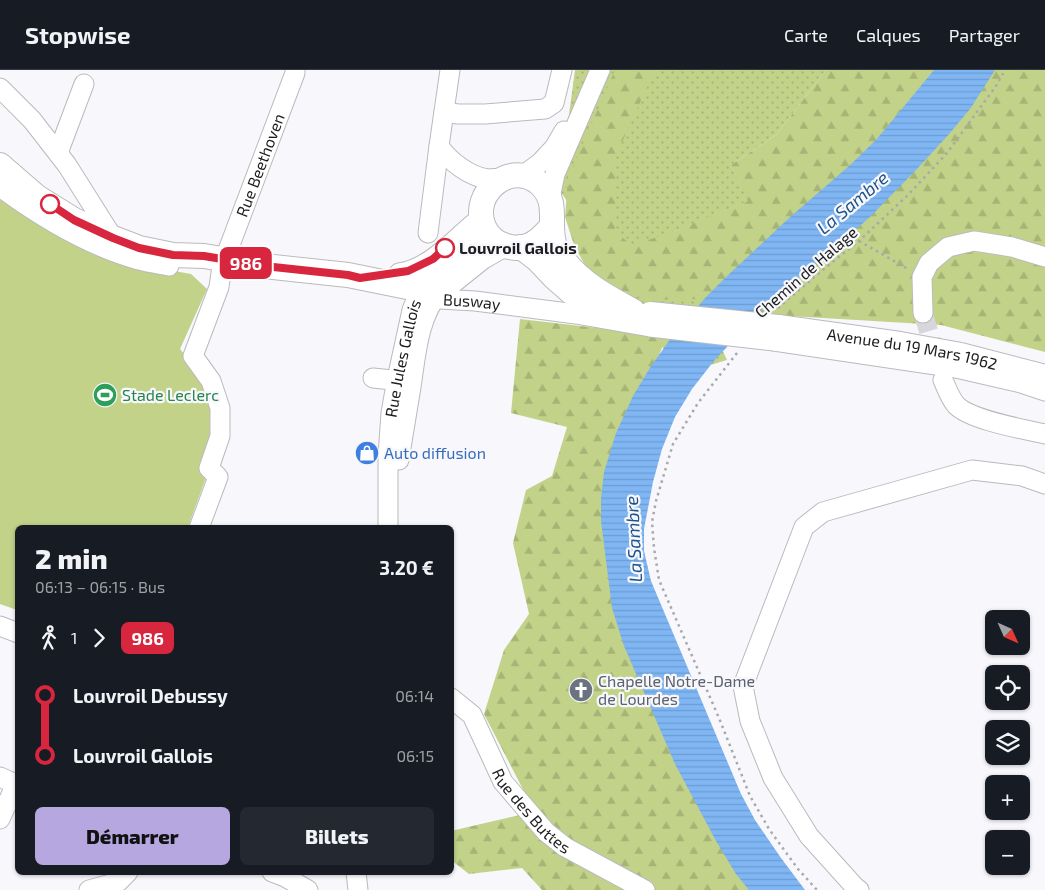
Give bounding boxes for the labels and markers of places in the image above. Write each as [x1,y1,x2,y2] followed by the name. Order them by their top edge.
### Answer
[40,194,60,214] unlabelled marker
[435,238,455,258] marker: Louvroil Gallois
[459,238,577,257] place label: Louvroil Gallois
[92,382,118,408] sports icon: Stade Leclerc
[122,385,219,404] place label: Stade Leclerc
[354,440,380,466] shop icon: Auto diffusion
[384,443,486,462] place label: Auto diffusion
[598,671,755,708] place label: Chapelle Notre-Dame de Lourdes
[568,677,594,703] church icon: Chapelle Notre-Dame de Lourdes

